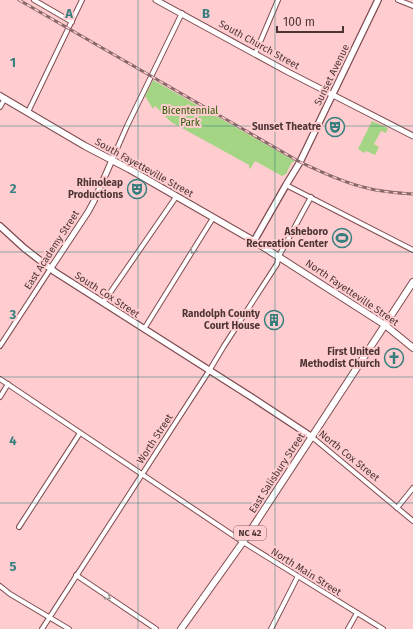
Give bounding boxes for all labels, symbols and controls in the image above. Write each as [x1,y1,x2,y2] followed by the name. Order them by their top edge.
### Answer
[64,6,73,21] text: A
[202,6,210,21] text: B
[277,8,343,34] scale bar
[283,15,315,29] text: 100 m
[217,18,302,72] street label: South Church Street
[312,42,352,108] street label: Sunset Avenue
[10,55,16,70] text: 1
[162,105,218,129] park label: Bicentennial Park
[324,116,346,138] theatre icon: Sunset Theatre
[252,121,321,133] place label: Sunset Theatre
[93,136,196,200] street label: South Fayetteville Street
[68,177,123,201] place label: Rhinoleap Productions
[126,178,148,200] theatre icon: Rhinoleap Productions
[10,181,17,196] text: 2
[22,208,82,292] street label: East Academy Street
[246,226,329,250] place label: Asheboro Recreation Center
[331,227,353,249] sports icon: Asheboro Recreation Center
[190,247,198,254] one-way arrow
[303,257,401,329] street label: North Fayetteville Street
[72,270,142,321] street label: South Cox Street
[9,307,17,322] text: 3
[182,308,261,332] place label: Randolph County Court House
[263,309,285,331] building icon: Randolph County Court House
[300,346,380,370] place label: First United Methodist Church
[383,347,405,369] church icon: First United Methodist Church
[134,411,176,466] street label: Worth Street
[316,428,382,484] street label: North Cox Street
[247,430,308,515] street label: East Salisbury Street
[9,433,17,448] text: 4
[234,526,266,540] road number: NC 42
[269,546,344,599] street label: North Main Street
[10,559,17,574] text: 5
[104,592,111,600] one-way arrow

